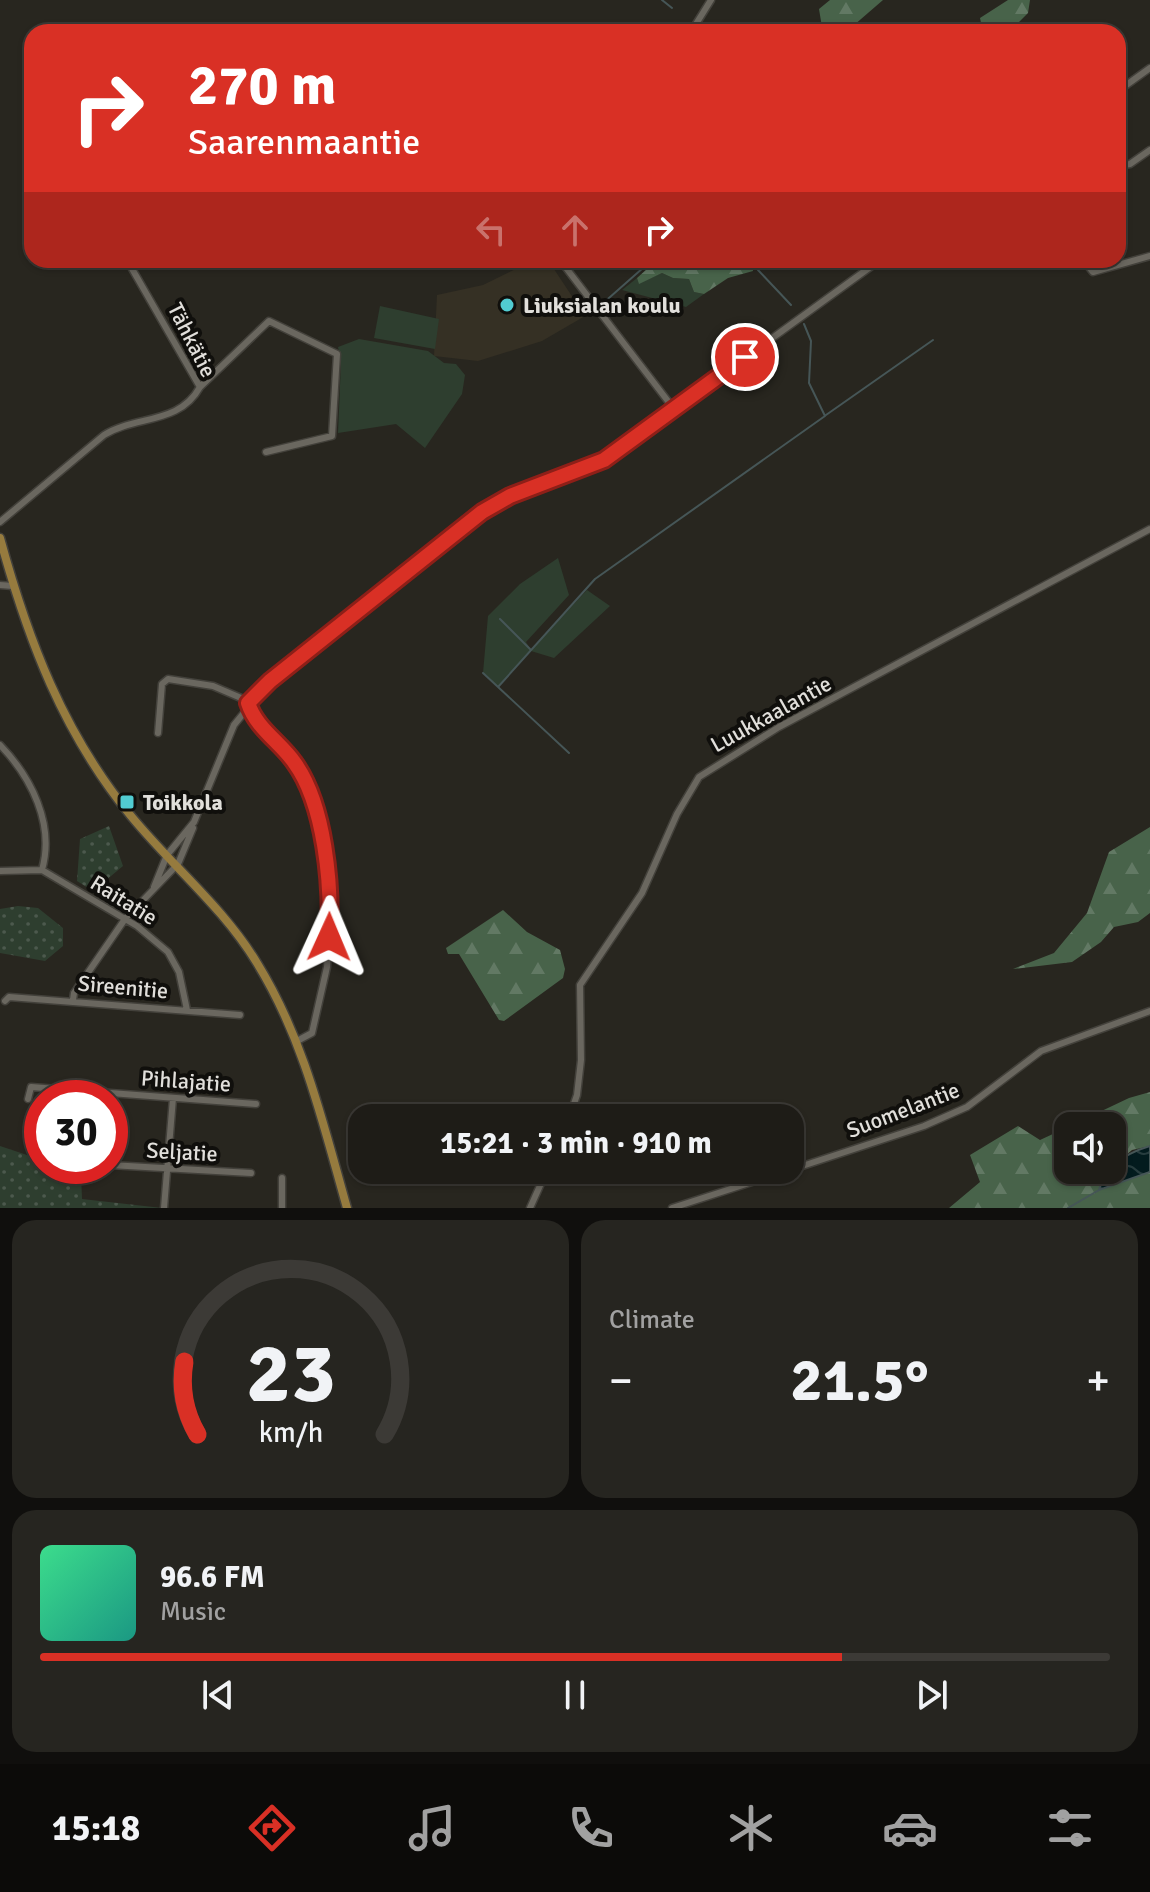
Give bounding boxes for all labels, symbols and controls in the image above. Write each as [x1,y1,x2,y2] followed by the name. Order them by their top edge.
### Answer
[188,51,336,120] text: 270 m
[56,56,160,160] icon: right
[188,120,420,165] text: Saarenmaantie
[469,208,513,252] icon: left
[553,208,597,252] icon: ahead
[637,208,681,252] icon: right
[523,292,681,319] place label: Liuksialan koulu
[498,296,516,314] marker: Liuksialan koulu
[162,298,222,382] street label: Tähkätie
[711,323,779,391] pin
[723,335,767,379] icon: arrive
[706,670,836,758] street label: Luukkaalantie
[143,789,223,816] place label: Toikkola
[118,793,136,811] marker: Toikkola
[86,869,162,931] street label: Raitatie
[287,895,371,979] position arrow
[77,970,169,1004] street label: Sireenitie
[140,1064,232,1098] street label: Pihlajatie
[843,1076,963,1144] street label: Suomelantie
[24,1080,128,1184] speed limit sign: 30
[1054,1112,1126,1184] map controls
[1054,1112,1126,1184] button: sound
[440,1125,712,1162] text: 15:21 · 3 min · 910 m
[146,1137,218,1167] street label: Seljatie
[609,1304,695,1336] text: Climate
[246,1323,335,1425] text: 23
[790,1344,929,1418] text: 21.5°
[609,1354,633,1408] text: −
[1086,1354,1110,1408] text: +
[258,1415,323,1450] text: km/h
[160,1559,265,1596] text: 96.6 FM
[160,1596,226,1628] text: Music
[196,1673,240,1717] icon: previous
[553,1673,597,1717] icon: pause
[910,1673,954,1717] icon: next
[244,1800,300,1856] icon: directions
[404,1800,460,1856] icon: music
[563,1800,619,1856] icon: phone
[723,1800,779,1856] icon: climate
[882,1800,938,1856] icon: car
[1042,1800,1098,1856] icon: filters
[52,1806,140,1851] text: 15:18

